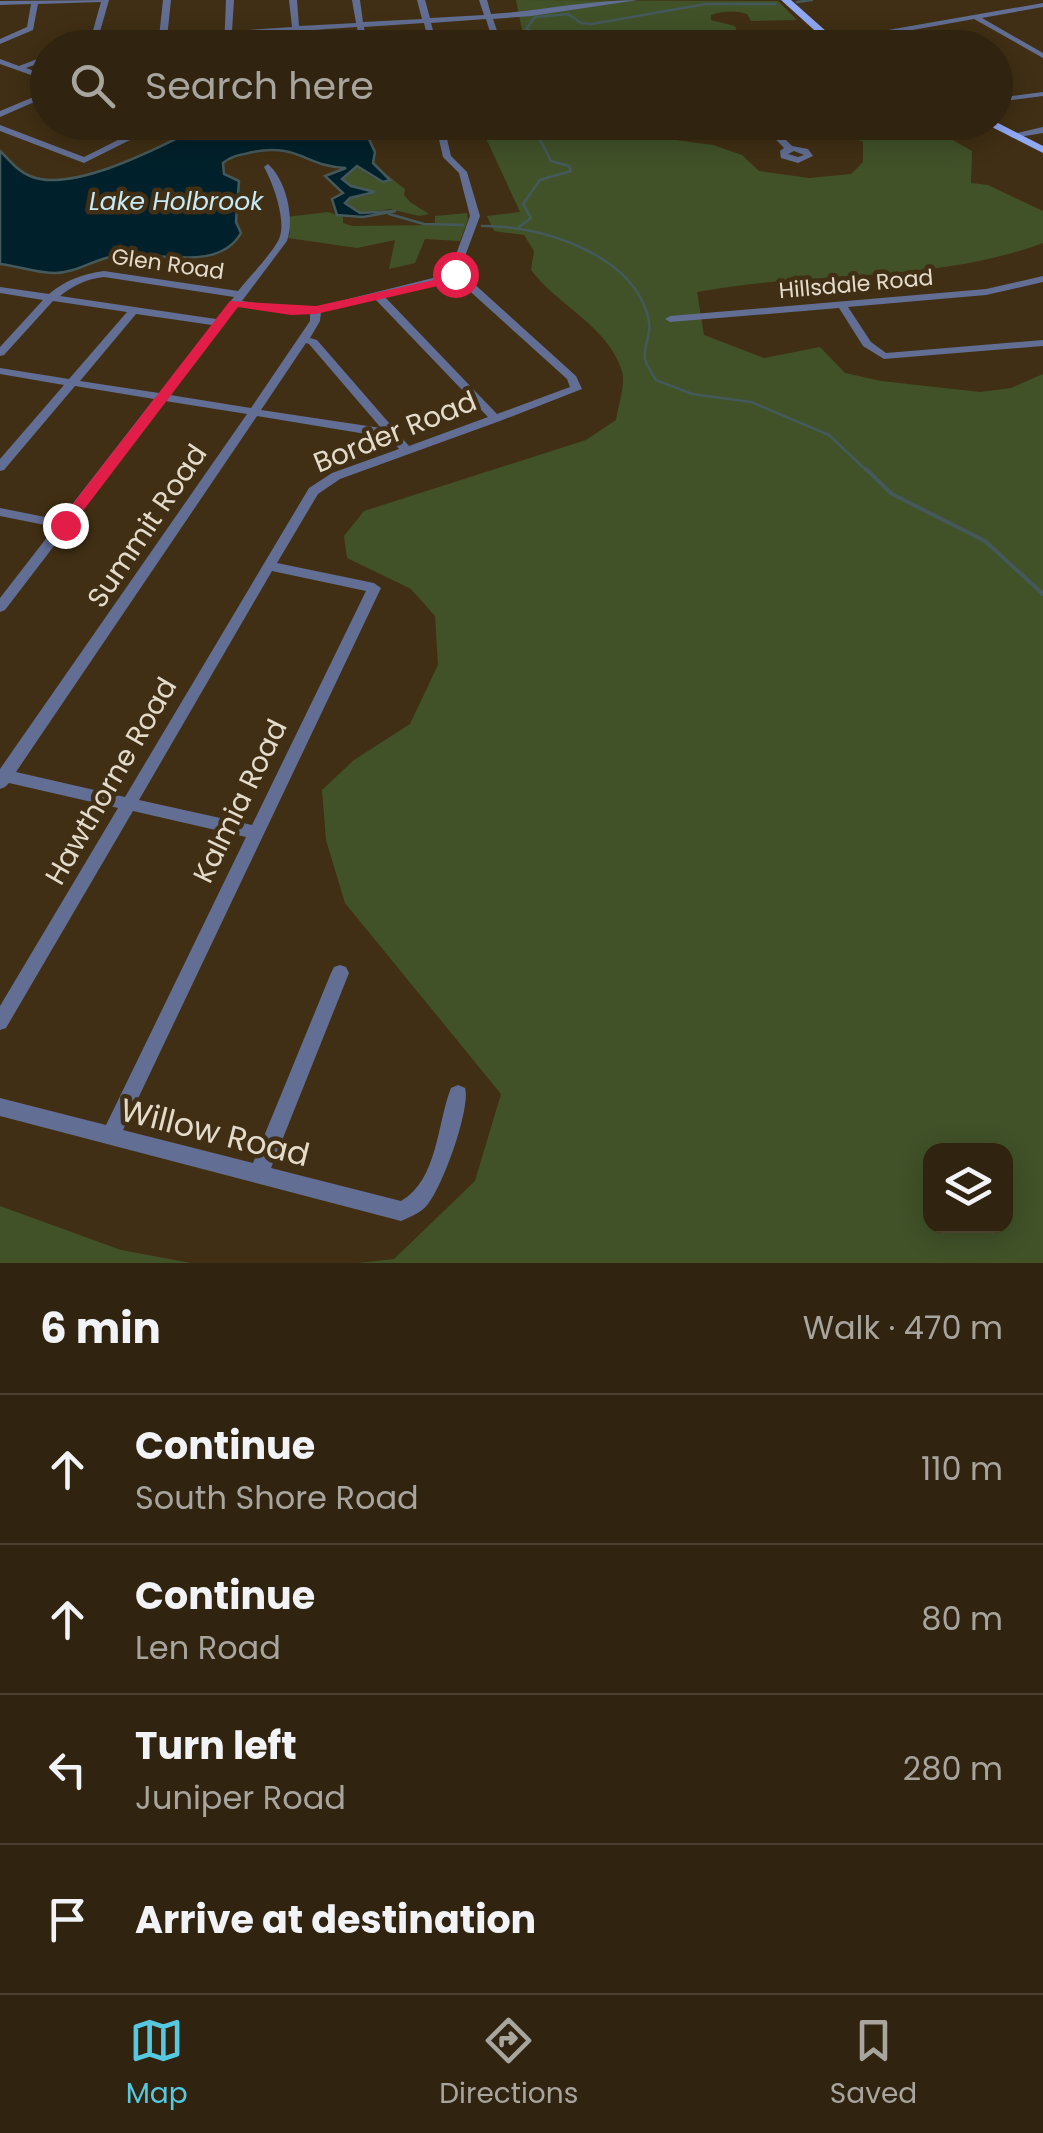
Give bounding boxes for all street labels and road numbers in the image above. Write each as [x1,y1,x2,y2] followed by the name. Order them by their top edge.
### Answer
[110,241,226,287] street label: Glen Road
[778,262,934,306] street label: Hillsdale Road
[308,382,482,482] street label: Border Road
[78,437,216,615] street label: Summit Road
[36,670,186,892] street label: Hawthorne Road
[184,713,296,889] street label: Kalmia Road
[116,1087,314,1177] street label: Willow Road

